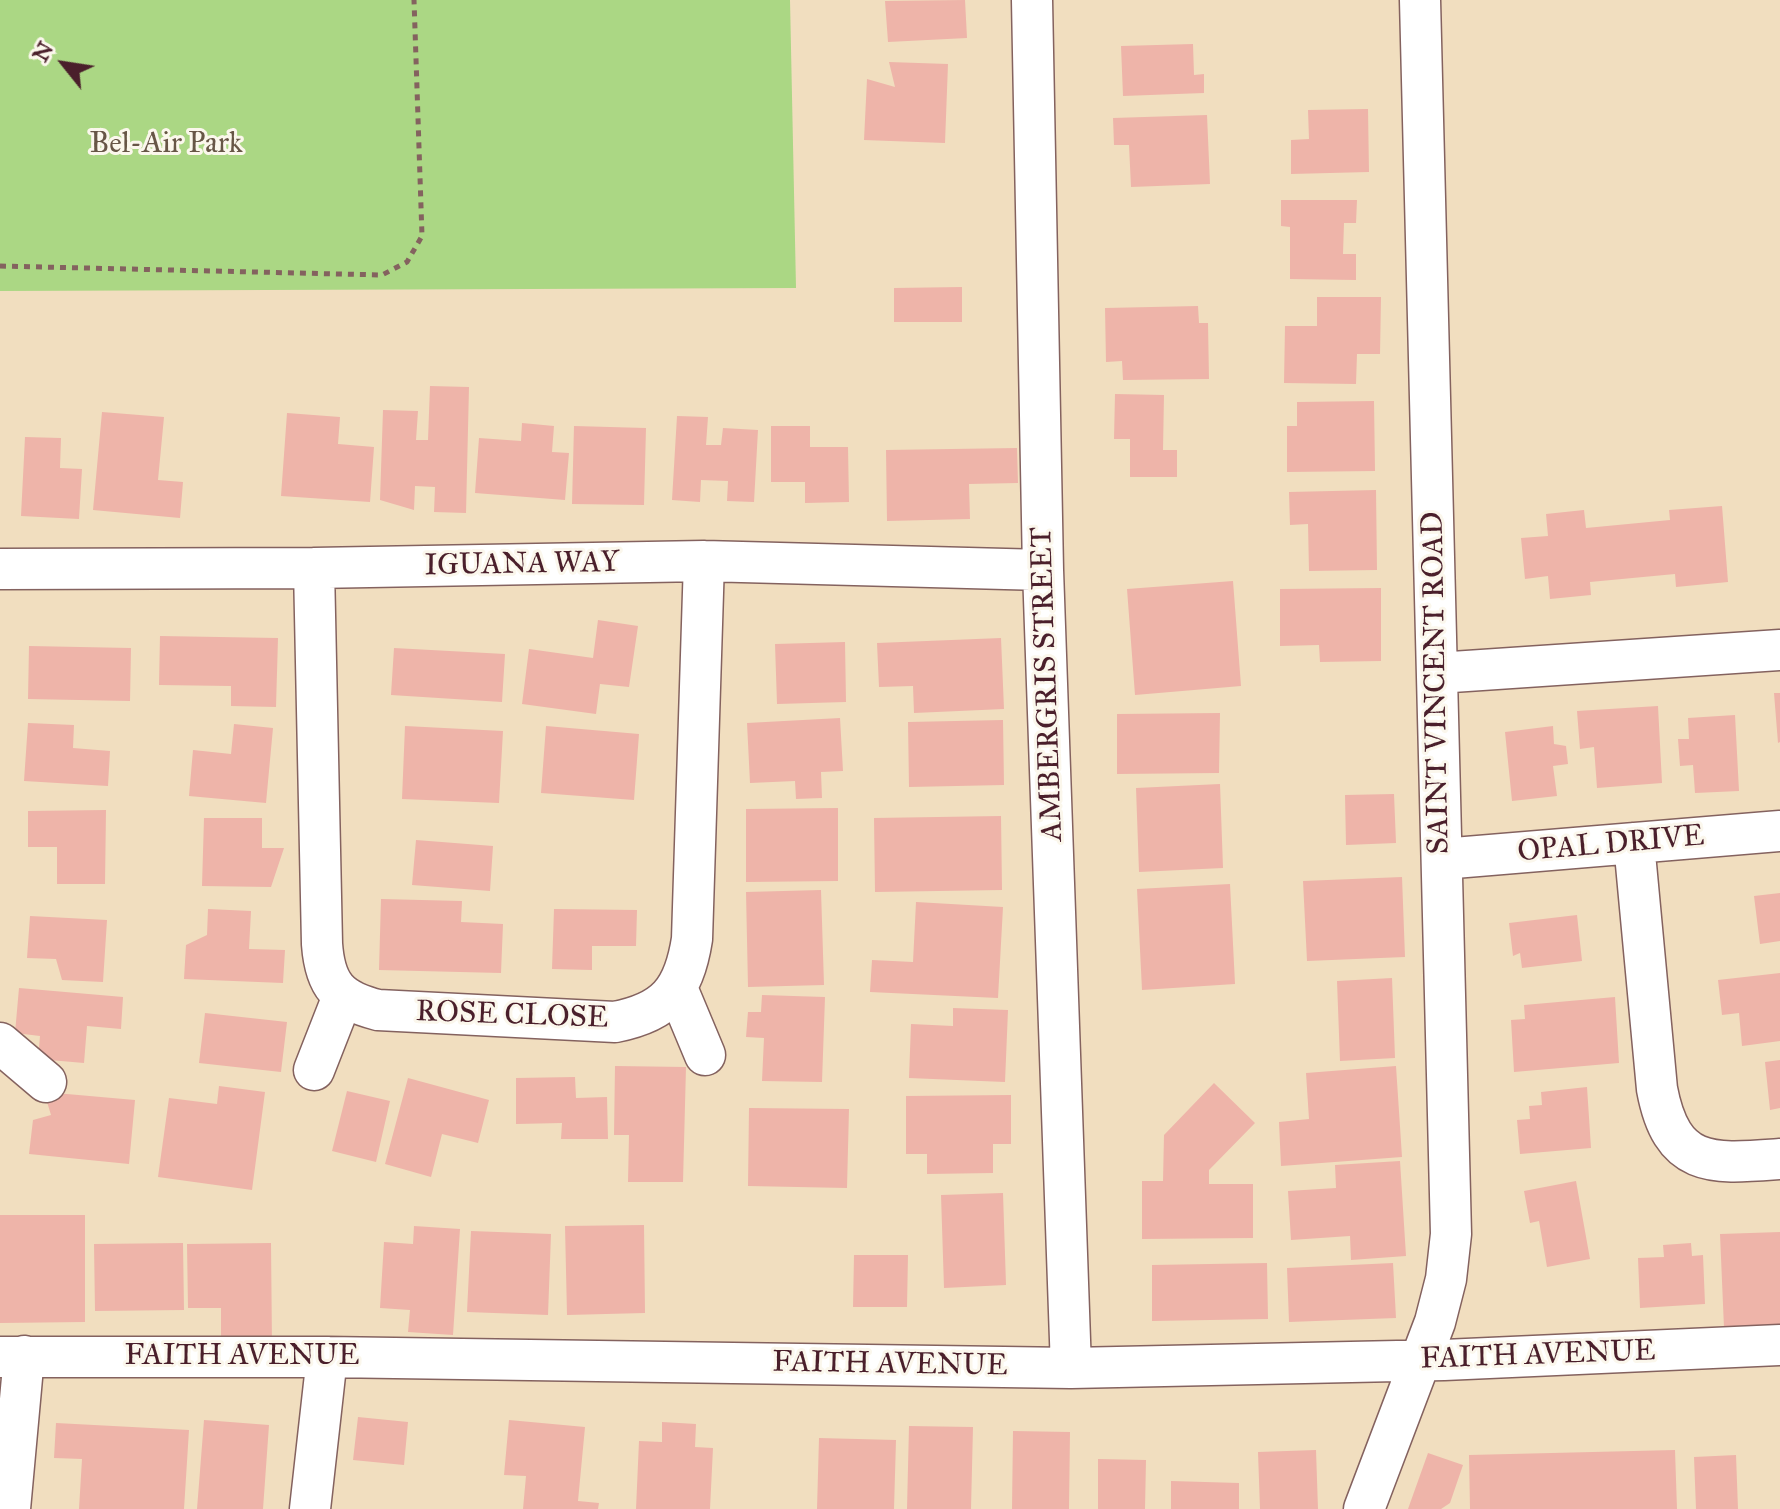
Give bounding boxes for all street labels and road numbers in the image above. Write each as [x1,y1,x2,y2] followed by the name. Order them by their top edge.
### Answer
[1416,511,1458,855] street label: SAINT VINCENT ROAD
[1025,526,1071,842] street label: AMBERGRIS STREET
[424,545,620,585] street label: IGUANA WAY
[1516,819,1706,871] street label: OPAL DRIVE
[415,995,609,1037] street label: ROSE CLOSE
[1420,1334,1656,1378] street label: FAITH AVENUE
[124,1339,360,1375] street label: FAITH AVENUE
[772,1345,1008,1385] street label: FAITH AVENUE

